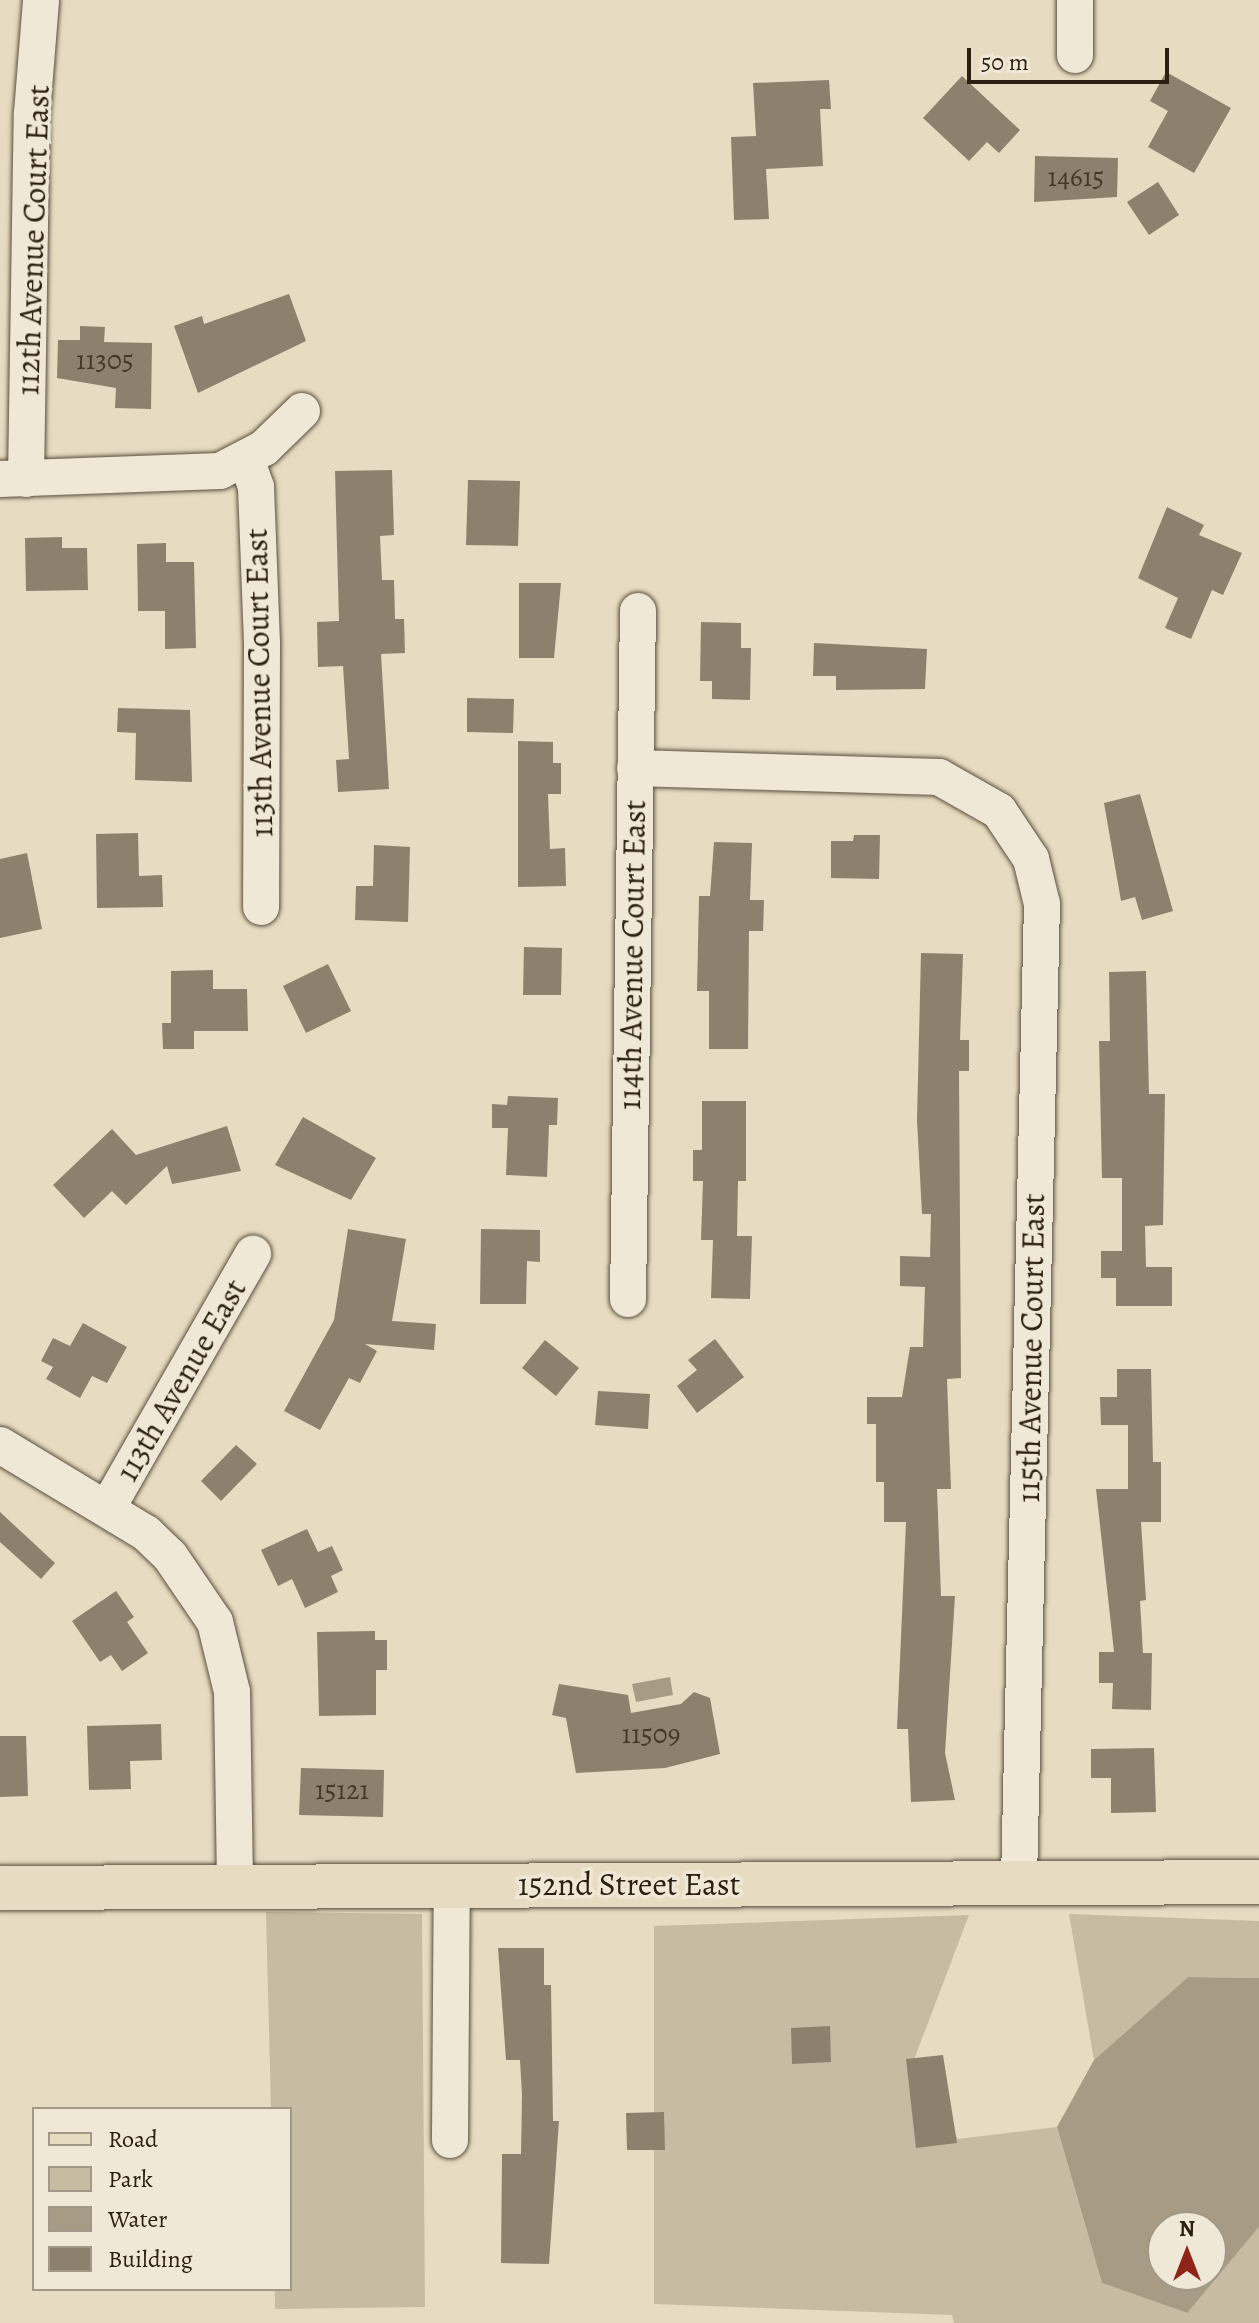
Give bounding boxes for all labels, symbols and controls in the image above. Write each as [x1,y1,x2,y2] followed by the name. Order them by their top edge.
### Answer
[971,32,1173,82] scale bar
[981,46,1029,78] text: 50 m
[8,84,58,396] street label: 112th Avenue Court East
[1048,160,1104,194] house number: 14615
[76,343,134,377] house number: 11305
[237,528,281,838] street label: 113th Avenue Court East
[610,799,654,1111] street label: 114th Avenue Court East
[1009,1193,1053,1503] street label: 115th Avenue Court East
[108,1272,254,1488] street label: 113th Avenue East
[622,1717,680,1751] house number: 11509
[315,1773,369,1807] house number: 15121
[518,1865,740,1903] street label: 152nd Street East
[32,2107,292,2291] legend
[108,2123,158,2155] text: Road
[108,2163,153,2195] text: Park
[108,2203,168,2235] text: Water
[1147,2211,1227,2291] north arrow
[1179,2214,1195,2244] text: N
[108,2243,193,2275] text: Building

